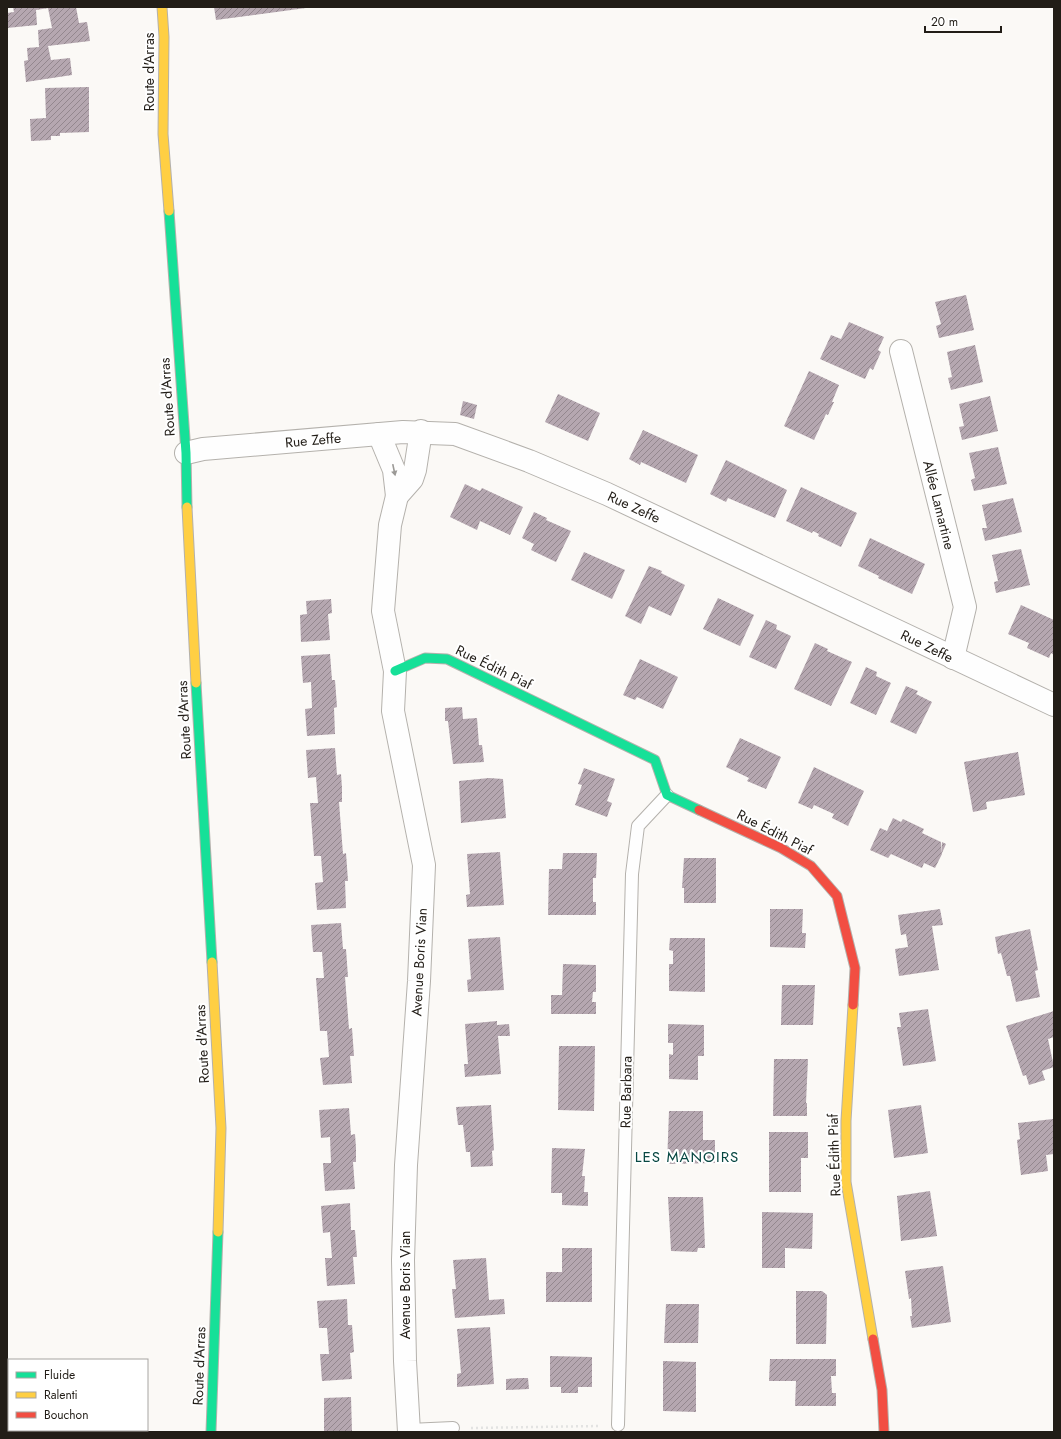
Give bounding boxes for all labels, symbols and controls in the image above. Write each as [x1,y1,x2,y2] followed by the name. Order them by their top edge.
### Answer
[925,8,1001,34] scale bar
[931,13,958,31] text: 20 m
[139,32,159,111] street label: Route d'Arras
[154,357,180,437] street label: Route d'Arras
[284,428,342,452] street label: Rue Zeffe
[918,458,960,552] street label: Allée Lamartine
[391,464,397,477] one-way arrow
[604,486,664,528] street label: Rue Zeffe
[897,625,957,667] street label: Rue Zeffe
[452,640,537,695] street label: Rue Édith Piaf
[172,680,196,760] street label: Route d'Arras
[734,804,817,860] street label: Rue Édith Piaf
[406,907,432,1017] street label: Avenue Boris Vian
[190,1004,214,1084] street label: Route d'Arras
[615,1056,637,1128] street label: Rue Barbara
[823,1112,845,1197] street label: Rue Édith Piaf
[635,1146,739,1168] district label: LES MANOIRS
[395,1231,415,1339] street label: Avenue Boris Vian
[188,1326,210,1406] street label: Route d'Arras
[8,1359,148,1431] legend
[44,1366,75,1384] text: Fluide
[44,1386,78,1404] text: Ralenti
[44,1406,88,1424] text: Bouchon

